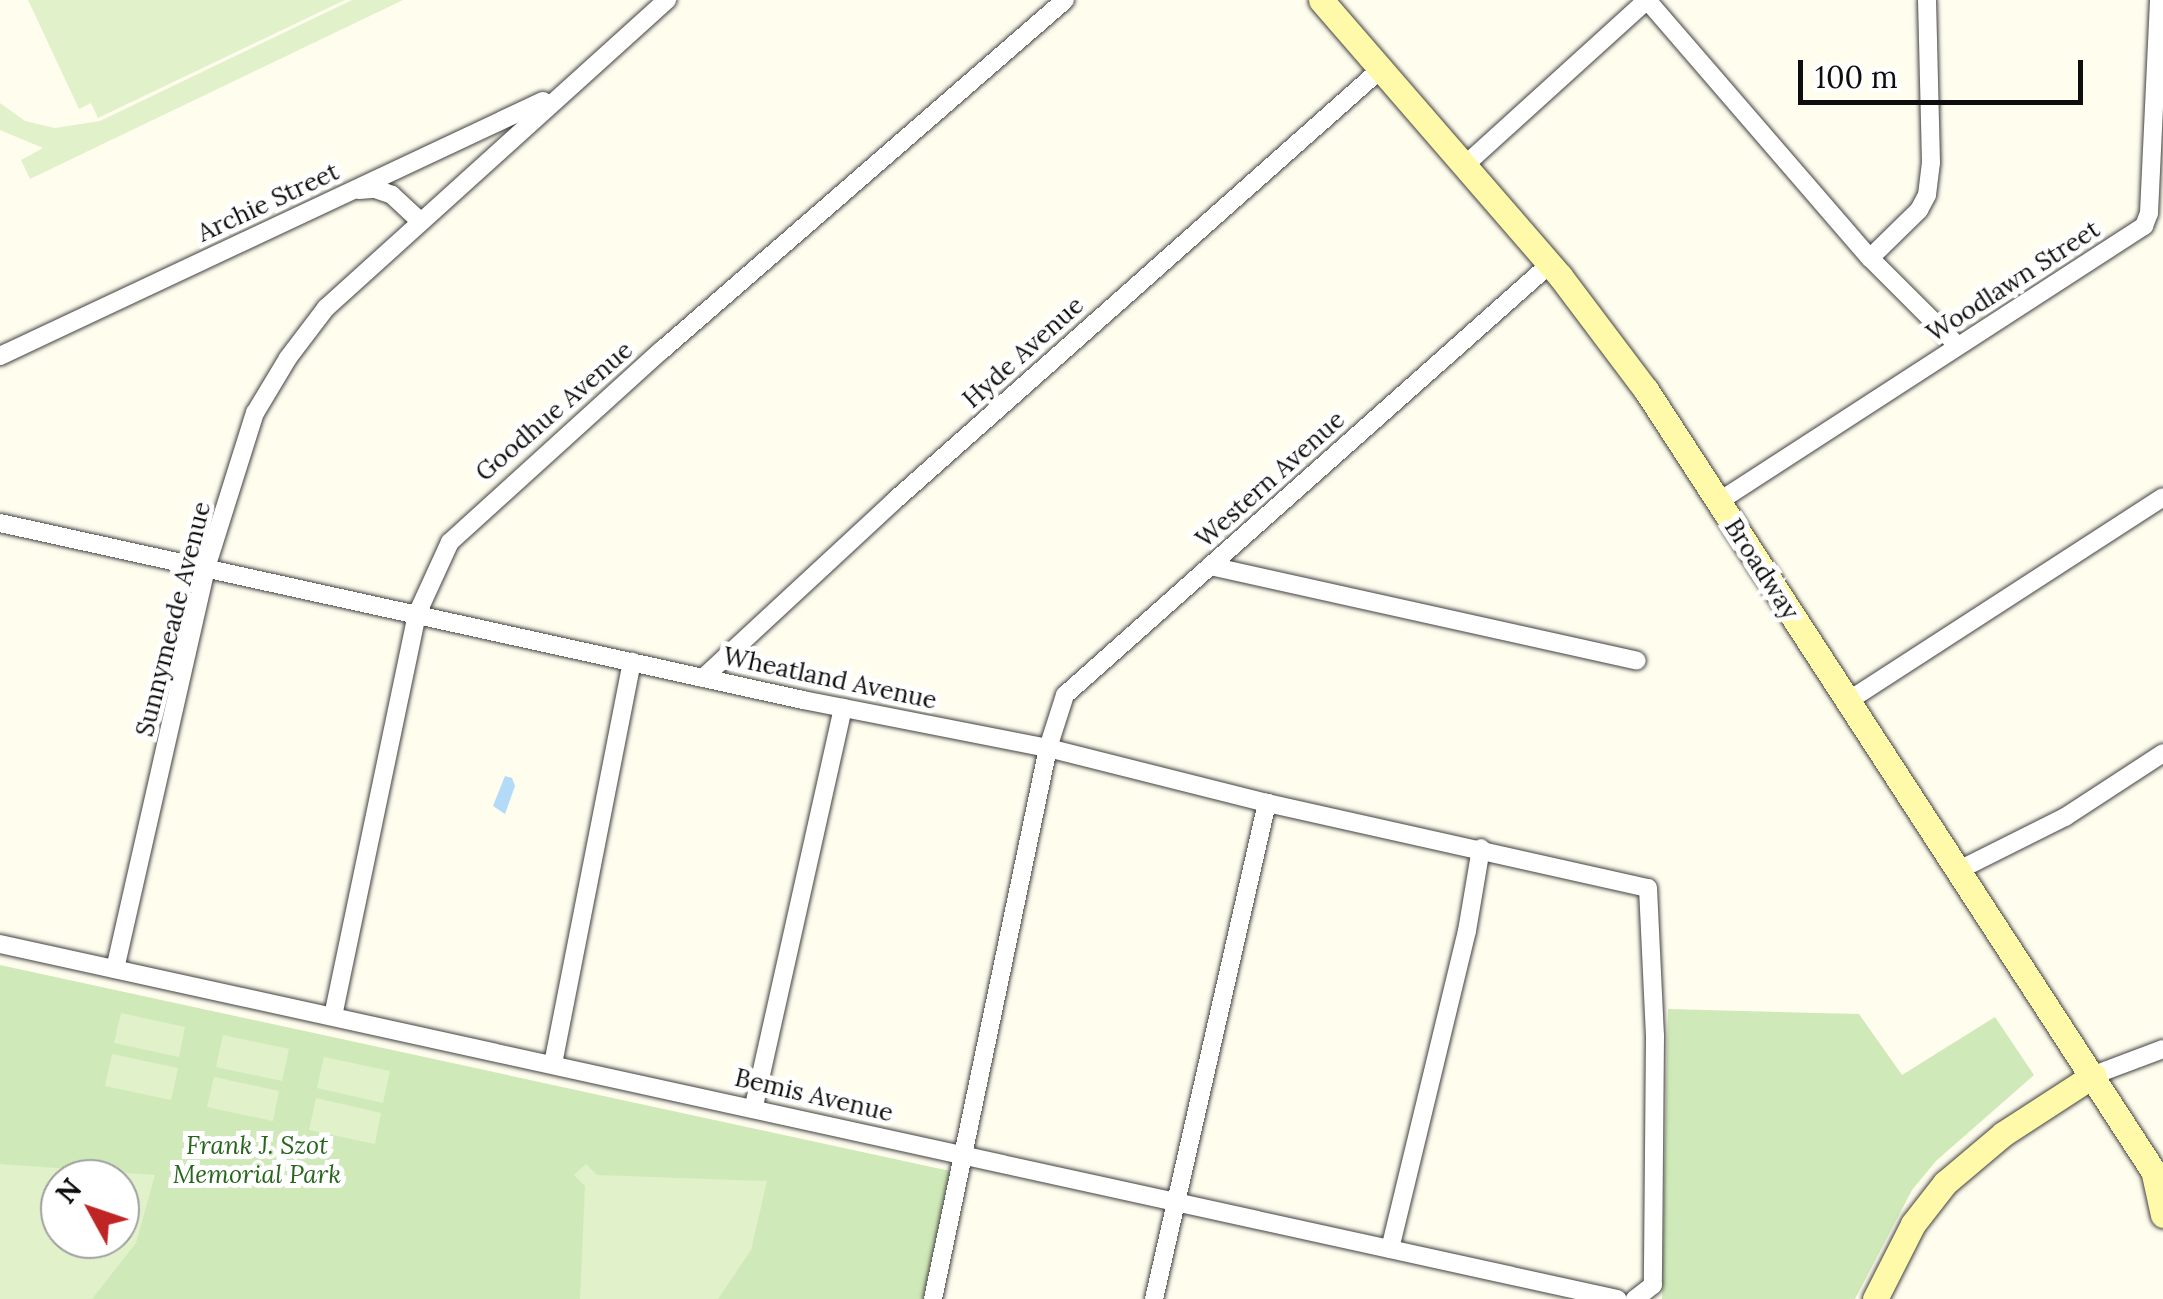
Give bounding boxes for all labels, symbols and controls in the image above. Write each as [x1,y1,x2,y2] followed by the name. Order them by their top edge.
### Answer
[1803,40,2088,102] scale bar
[1815,58,1898,96] text: 100 m
[193,156,343,248] street label: Archie Street
[1921,214,2105,348] street label: Woodlawn Street
[957,290,1089,414] street label: Hyde Avenue
[469,335,639,487] street label: Goodhue Avenue
[1189,404,1351,554] street label: Western Avenue
[129,498,217,740] street label: Sunnymeade Avenue
[1718,513,1806,625] street label: Broadway
[720,641,940,715] street label: Wheatland Avenue
[732,1062,896,1128] street label: Bemis Avenue
[173,1131,341,1190] park label: Frank J. Szot Memorial Park
[40,1159,140,1259] north arrow
[48,1171,89,1211] text: N

